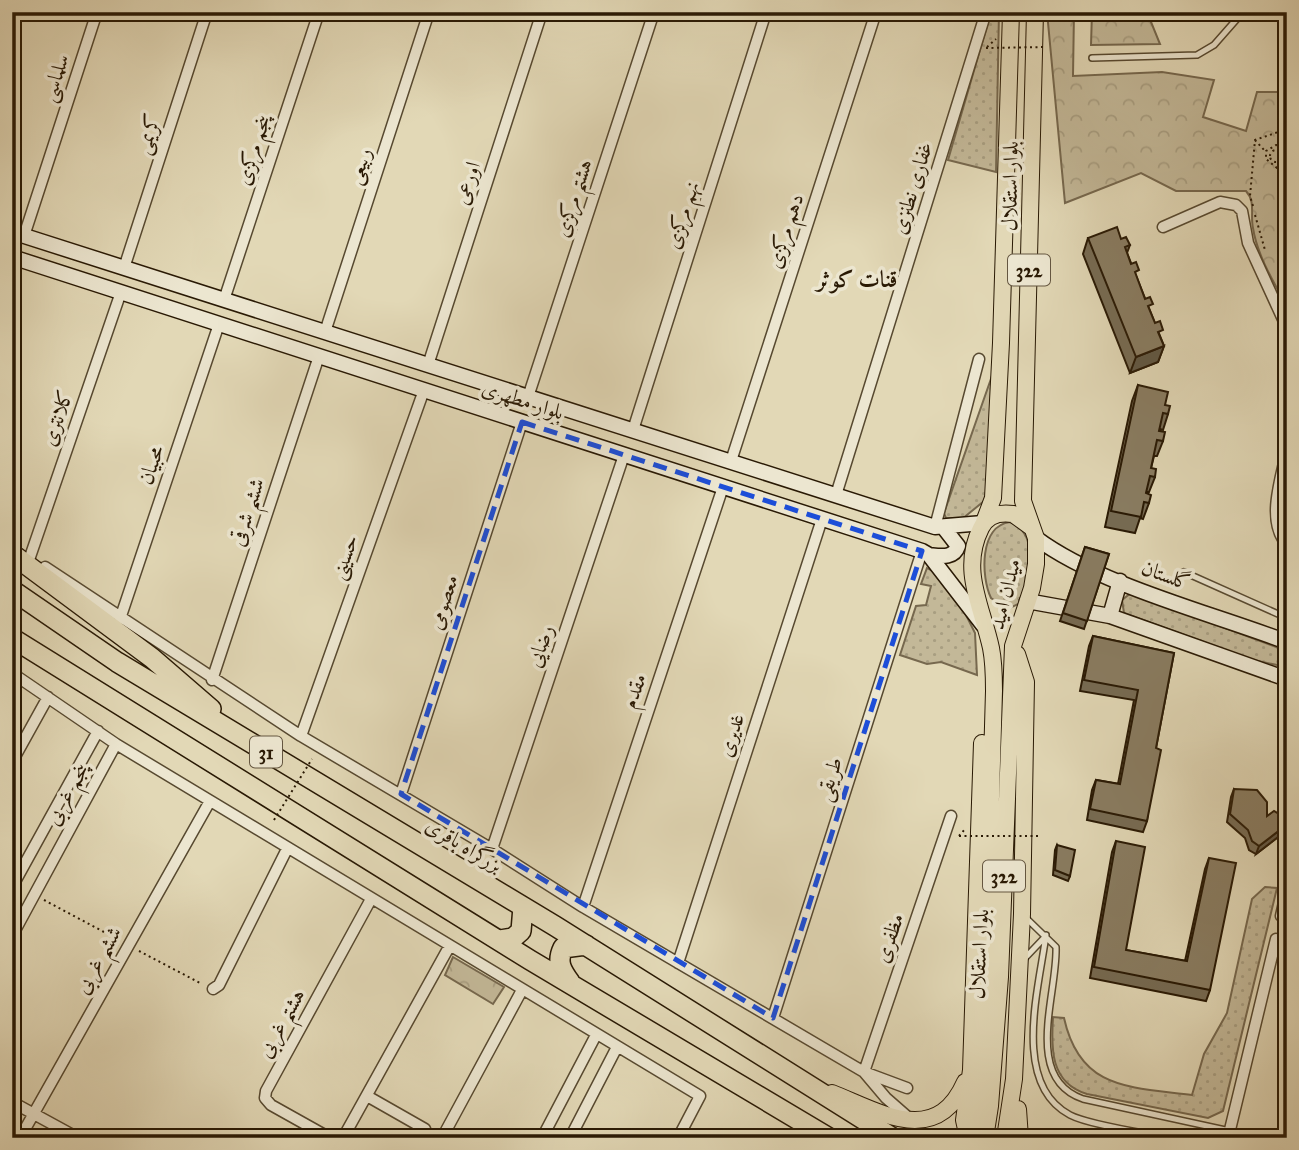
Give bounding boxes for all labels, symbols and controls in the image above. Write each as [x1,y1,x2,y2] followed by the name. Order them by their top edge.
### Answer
[35,51,77,106] street label: سلماسی
[229,110,284,191] street label: پنجم مرکزی
[129,111,168,158] street label: کریمی
[886,139,938,237] street label: غفاری نطنزی
[996,141,1024,231] street label: بلوار استقلال
[341,144,378,188] street label: ربیعی
[548,156,605,243] street label: هشتم مرکزی
[448,158,486,208] street label: اورعی
[659,178,712,254] street label: نهم مرکزی
[761,190,816,274] street label: دهم مرکزی
[1008,254,1050,286] road number: 322
[813,265,898,294] district label: قنات کوثر
[479,375,567,425] street label: بلوار مطهری
[35,386,79,450] street label: کلانتری
[132,442,170,488] street label: محبیان
[224,475,278,552] street label: ششم شرقی
[324,531,366,584] street label: حسینی
[1138,554,1194,596] street label: گلستان
[984,556,1026,632] street label: میدان امید
[422,571,464,633] street label: معصومی
[521,621,560,671] street label: رضایی
[616,670,657,714] street label: مقدم
[712,710,750,760] street label: غدیری
[250,736,282,768] road number: 31
[810,754,850,805] street label: طریقی
[39,757,102,833] street label: پنجم غربی
[421,811,508,878] street label: بزرگراه باقری
[983,860,1025,891] road number: 322
[964,908,994,1000] street label: بلوار استقلال
[868,910,910,966] street label: مظفری
[69,922,134,1002] street label: ششم غربی
[251,984,318,1066] street label: هشتم غربی

